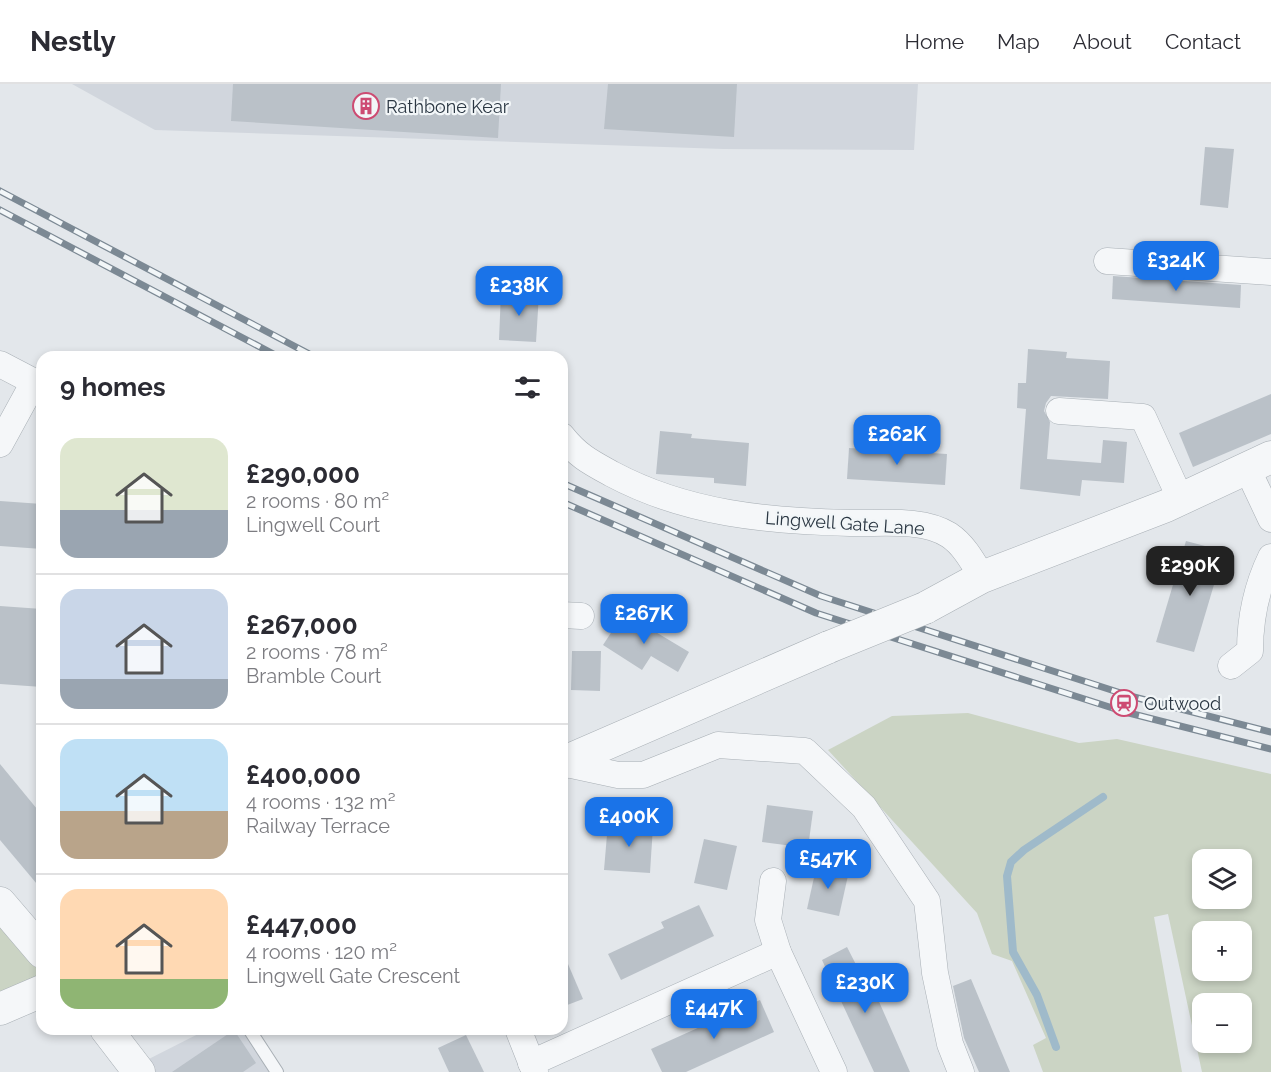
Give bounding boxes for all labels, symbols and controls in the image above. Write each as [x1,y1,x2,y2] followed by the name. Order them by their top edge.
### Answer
[30,25,116,58] text: Nestly
[905,29,964,54] text: Home
[997,29,1040,54] text: Map
[1073,29,1132,54] text: About
[1165,29,1241,54] text: Contact
[351,91,381,121] building icon: Rathbone Kear
[386,96,510,117] place label: Rathbone Kear
[1134,241,1218,292] pin: £324K
[1147,248,1205,272] text: £324K
[477,266,561,317] pin: £238K
[490,273,548,297] text: £238K
[511,371,544,404] icon: filters
[60,372,166,402] text: 9 homes
[855,415,939,466] pin: £262K
[868,422,926,446] text: £262K
[246,459,360,489] text: £290,000
[108,462,180,534] icon: home
[246,489,389,513] text: 2 rooms · 80 m²
[765,507,926,539] street label: Lingwell Gate Lane
[246,513,380,537] text: Lingwell Court
[1148,546,1232,597] pin: £290K
[1160,553,1220,577] text: £290K
[602,594,686,645] pin: £267K
[615,601,673,625] text: £267K
[246,610,358,640] text: £267,000
[108,613,180,685] icon: home
[246,640,388,664] text: 2 rooms · 78 m²
[246,664,381,688] text: Bramble Court
[1109,688,1139,718] station icon: Outwood
[1144,693,1221,714] place label: Outwood
[246,760,361,790] text: £400,000
[108,763,180,835] icon: home
[246,790,395,814] text: 4 rooms · 132 m²
[587,797,671,848] pin: £400K
[599,804,659,828] text: £400K
[246,814,390,838] text: Railway Terrace
[786,839,870,890] pin: £547K
[799,846,857,870] text: £547K
[1192,849,1252,1053] map controls
[1192,849,1252,909] button: layers
[246,910,357,940] text: £447,000
[108,913,180,985] icon: home
[1192,921,1252,981] button: +
[246,940,397,964] text: 4 rooms · 120 m²
[823,963,907,1014] pin: £230K
[246,964,460,988] text: Lingwell Gate Crescent
[836,970,895,994] text: £230K
[672,989,756,1040] pin: £447K
[1192,993,1252,1053] button: −
[685,996,743,1020] text: £447K

